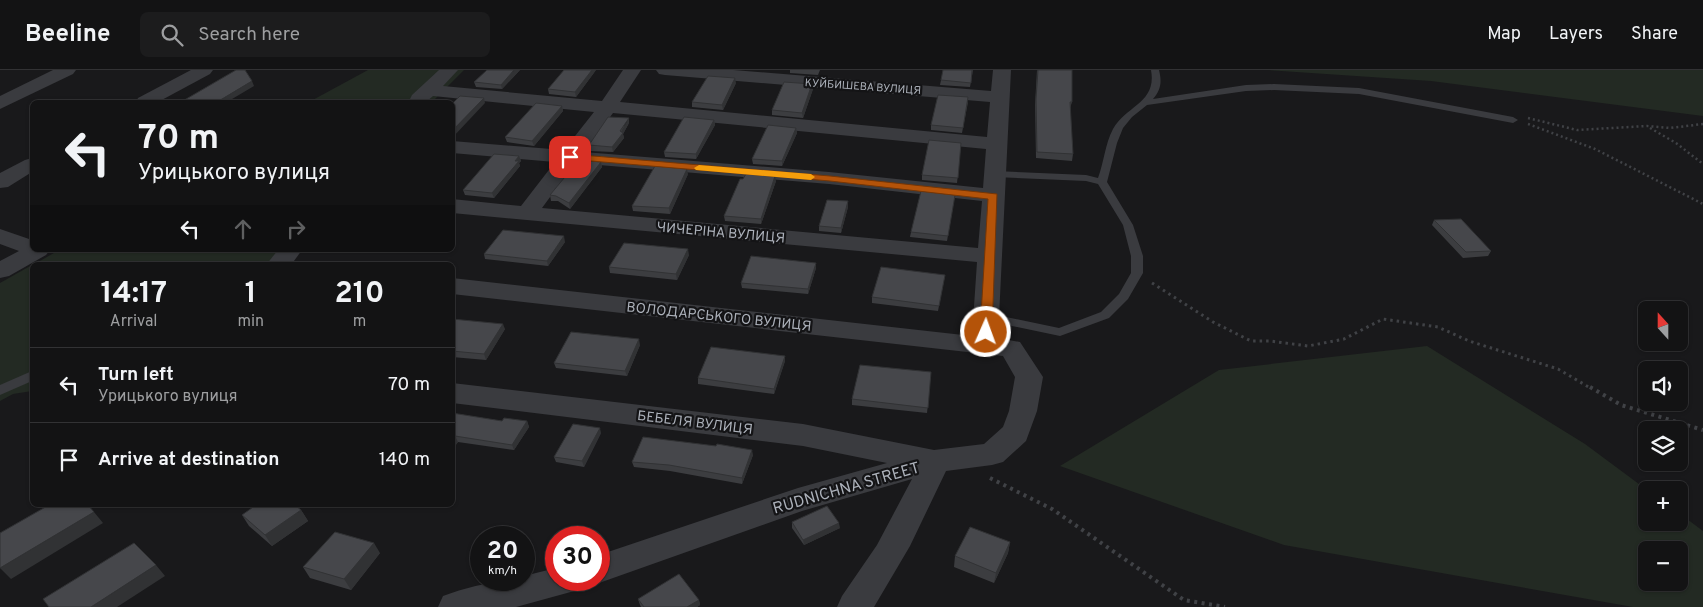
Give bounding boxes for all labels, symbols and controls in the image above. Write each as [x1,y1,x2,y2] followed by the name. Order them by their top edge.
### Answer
[140,12,490,57] search box
[25,20,110,50] text: Beeline
[158,21,186,49] icon: search
[198,23,300,47] text: Search here
[1487,23,1521,46] text: Map
[1549,23,1603,46] text: Layers
[1631,23,1678,46] text: Share
[804,75,922,98] street label: КУЙБИШЕВА ВУЛИЦЯ
[138,117,219,161] text: 70 m
[55,120,120,185] icon: left
[549,136,591,178] pin
[556,143,584,171] icon: arrive
[138,160,330,187] text: Урицького вулиця
[176,215,204,243] icon: left
[229,215,257,243] icon: ahead
[282,215,310,243] icon: right
[656,219,786,248] street label: ЧИЧЕРІНА ВУЛИЦЯ
[100,276,167,313] text: 14:17
[245,276,257,313] text: 1
[334,276,385,313] text: 210
[626,299,812,336] street label: ВОЛОДАРСЬКОГО ВУЛИЦЯ
[1638,301,1688,351] north arrow
[1638,301,1688,591] map controls
[959,305,1011,357] position arrow
[110,312,158,332] text: Arrival
[237,312,264,332] text: min
[353,312,366,332] text: m
[1638,361,1688,411] button: sound
[98,363,174,387] text: Turn left
[55,371,83,399] icon: left
[388,373,430,397] text: 70 m
[98,387,238,407] text: Урицького вулиця
[636,408,754,439] street label: БЕБЕЛЯ ВУЛИЦЯ
[1638,421,1688,471] button: layers
[55,446,83,474] icon: arrive
[98,448,279,472] text: Arrive at destination
[379,448,430,472] text: 140 m
[771,458,922,519] street label: RUDNICHNA STREET
[1638,481,1688,531] button: +
[545,526,610,591] speed limit sign: 30
[487,536,518,568] text: 20
[1638,541,1688,591] button: −
[488,563,517,579] text: km/h

